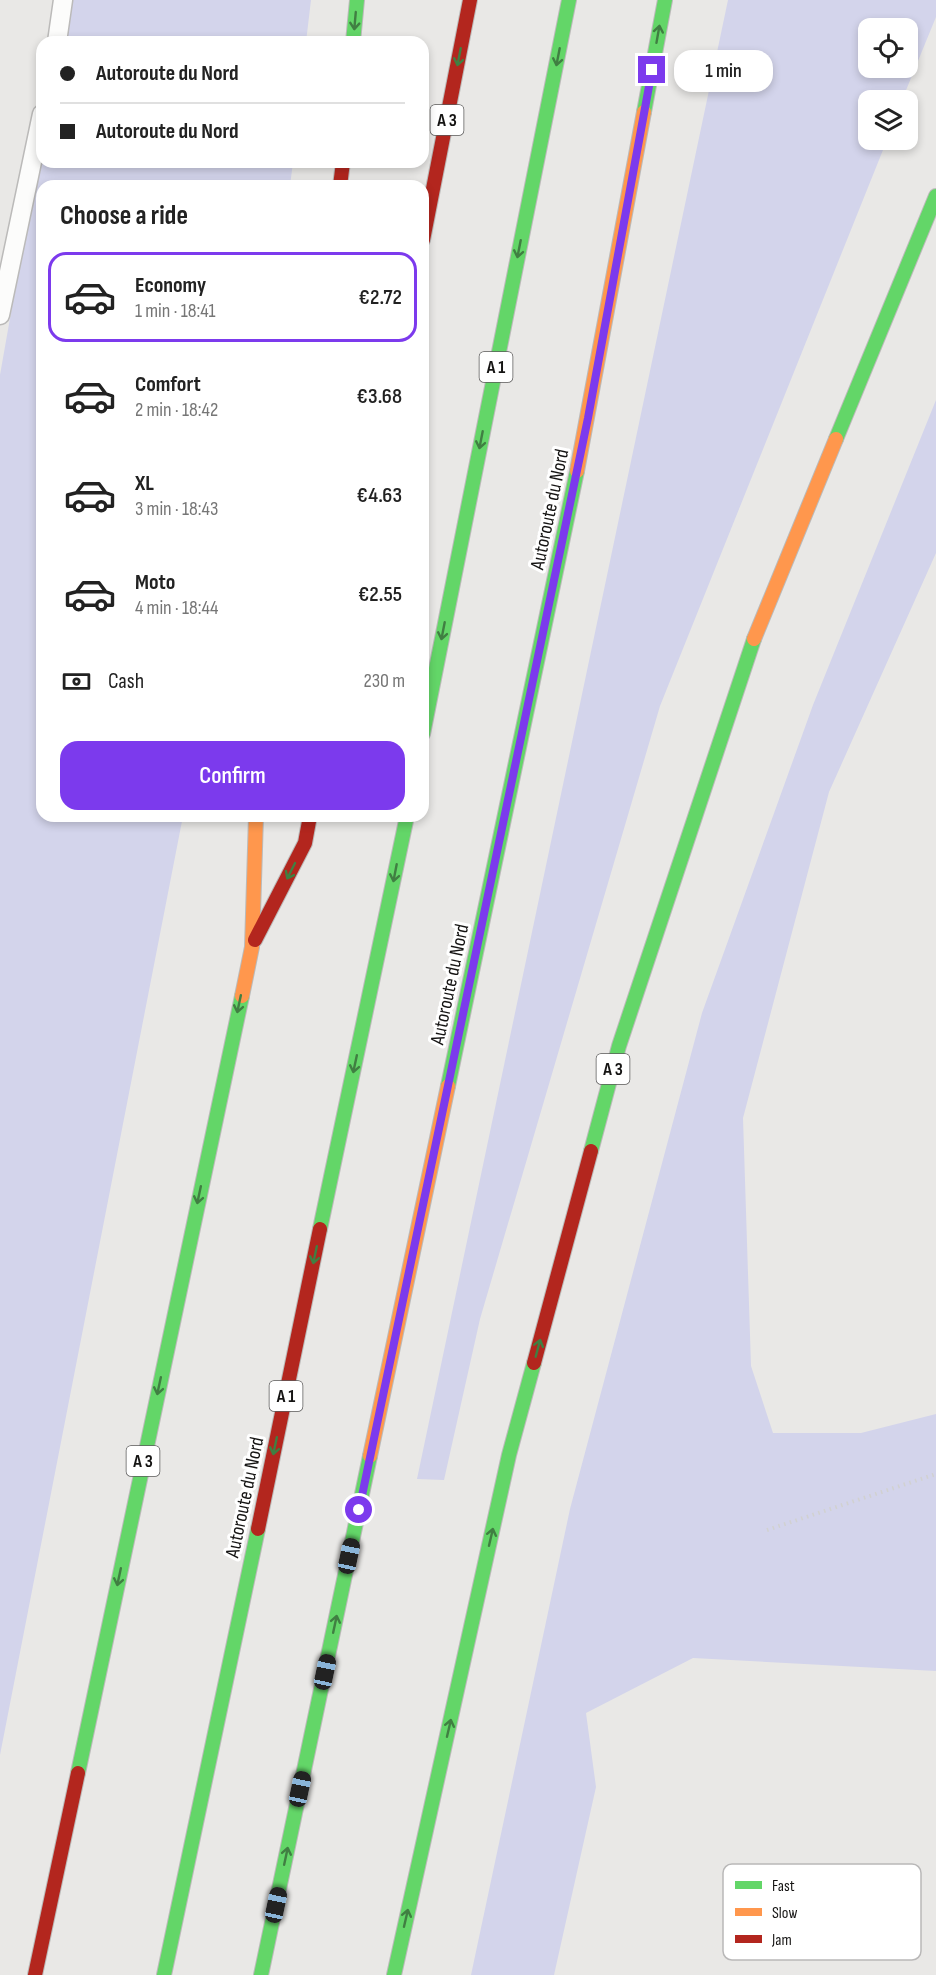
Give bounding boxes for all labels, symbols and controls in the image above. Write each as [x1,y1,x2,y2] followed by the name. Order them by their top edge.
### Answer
[349,11,360,30] one-way arrow
[858,18,918,150] map controls
[858,18,918,78] button: locate
[653,24,664,44] one-way arrow
[453,47,464,67] one-way arrow
[551,48,563,67] one-way arrow
[673,49,772,91] callout: 1 min
[638,56,665,83] route end
[705,59,742,83] text: 1 min
[96,60,239,87] text: Autoroute du Nord
[858,90,918,150] button: layers
[430,105,464,135] road number: A 3
[96,118,239,145] text: Autoroute du Nord
[60,200,188,232] text: Choose a ride
[513,239,525,258] one-way arrow
[63,270,117,324] icon: car
[135,272,206,299] text: Economy
[359,284,402,311] text: €2.72
[135,299,216,323] text: 1 min · 18:41
[480,352,512,382] road number: A 1
[63,369,117,423] icon: car
[135,371,201,398] text: Comfort
[357,383,402,410] text: €3.68
[135,398,218,422] text: 2 min · 18:42
[475,430,487,449] one-way arrow
[525,447,574,573] street label: Autoroute du Nord
[63,468,117,522] icon: car
[135,470,154,497] text: XL
[356,482,402,509] text: €4.63
[135,497,218,521] text: 3 min · 18:43
[63,567,117,621] icon: car
[135,569,175,596] text: Moto
[358,581,402,608] text: €2.55
[135,596,218,620] text: 4 min · 18:44
[437,621,448,640] one-way arrow
[60,665,93,698] icon: cash
[108,668,144,695] text: Cash
[363,669,405,693] text: 230 m
[60,741,405,810] button: Confirm
[285,861,296,879] one-way arrow
[389,863,400,883] one-way arrow
[425,922,474,1048] street label: Autoroute du Nord
[233,995,245,1014] one-way arrow
[349,1054,360,1074] one-way arrow
[596,1054,630,1084] road number: A 3
[193,1185,204,1204] one-way arrow
[309,1245,320,1264] one-way arrow
[533,1339,544,1358] one-way arrow
[153,1376,164,1395] one-way arrow
[270,1381,302,1411] road number: A 1
[220,1435,269,1561] street label: Autoroute du Nord
[269,1436,280,1455] one-way arrow
[126,1446,160,1476] road number: A 3
[345,1496,372,1523] route start
[486,1528,497,1547] one-way arrow
[336,1537,362,1575] car
[113,1566,124,1586] one-way arrow
[330,1615,341,1634] one-way arrow
[312,1653,338,1691] car
[444,1718,455,1738] one-way arrow
[287,1770,313,1808] car
[281,1847,292,1866] one-way arrow
[723,1864,921,1960] legend
[772,1877,795,1896] text: Fast
[263,1886,289,1924] car
[772,1904,797,1923] text: Slow
[401,1909,413,1928] one-way arrow
[771,1931,792,1950] text: Jam

